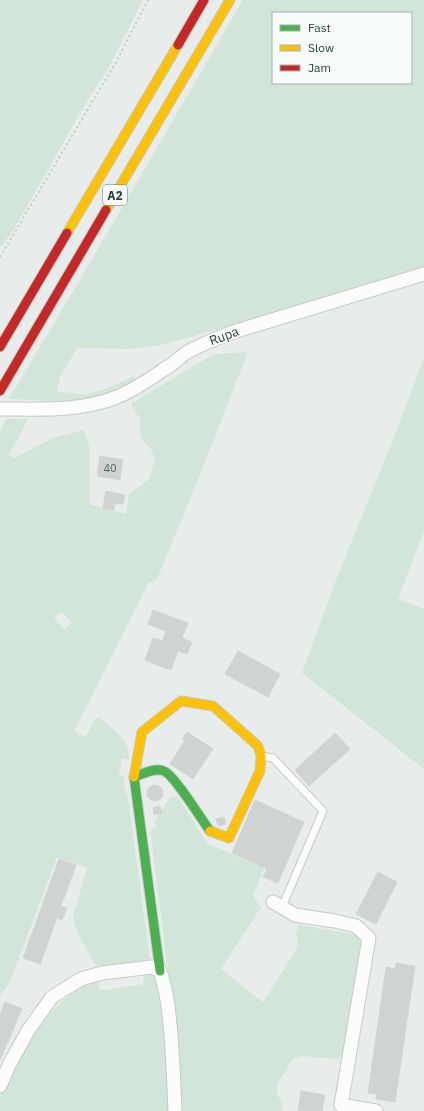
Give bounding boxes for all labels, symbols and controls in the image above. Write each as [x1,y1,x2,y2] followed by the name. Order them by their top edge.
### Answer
[272,12,412,84] legend
[308,20,331,35] text: Fast
[308,40,334,55] text: Slow
[308,60,331,75] text: Jam
[103,185,127,205] road number: A2
[207,323,241,349] street label: Rupa
[103,461,117,475] house number: 40

